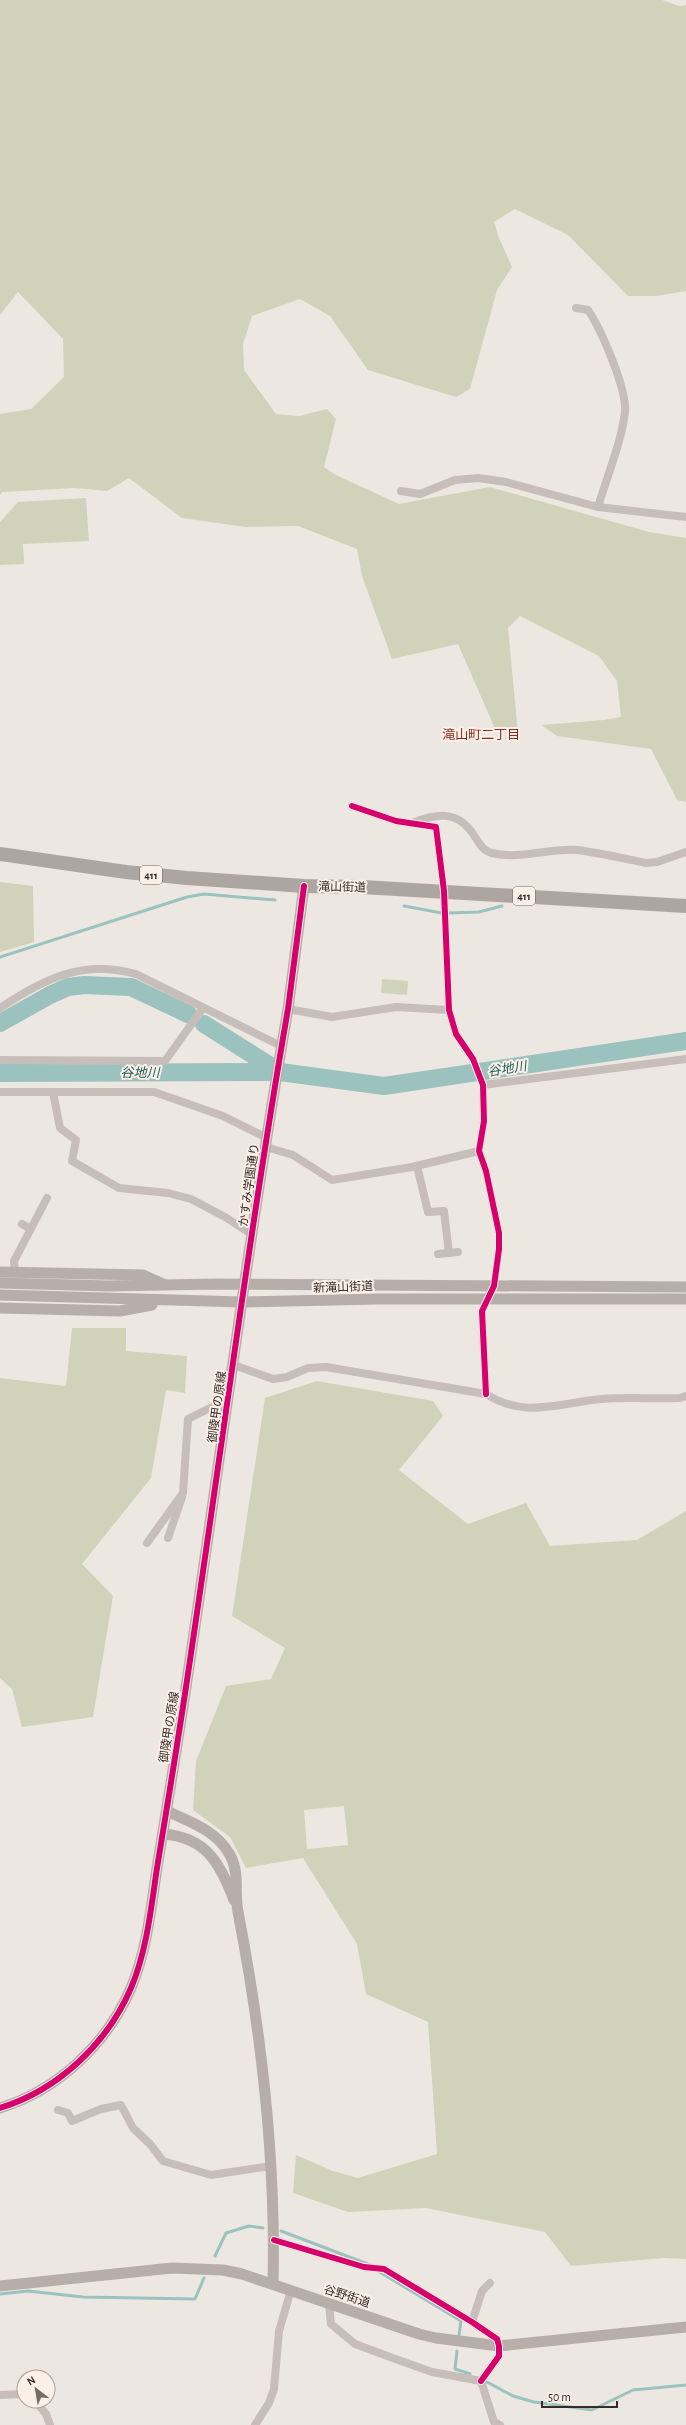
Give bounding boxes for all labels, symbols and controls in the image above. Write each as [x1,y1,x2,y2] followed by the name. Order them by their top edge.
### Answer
[442,728,520,742] district label: 滝山町二丁目
[140,866,162,884] road number: 411
[318,880,366,893] street label: 滝山街道
[513,887,535,905] road number: 411
[487,1059,529,1079] water label: 谷地川
[120,1066,161,1080] water label: 谷地川
[236,1142,261,1227] street label: かすみ学園通り
[313,1279,373,1294] street label: 新滝山街道
[205,1370,228,1443] street label: 御陵甲の原線
[156,1690,181,1764] street label: 御陵甲の原線
[322,2282,372,2309] street label: 谷野街道
[16,2369,56,2409] north arrow
[25,2374,37,2388] text: N
[542,2383,617,2409] scale bar
[548,2391,571,2403] text: 50 m

